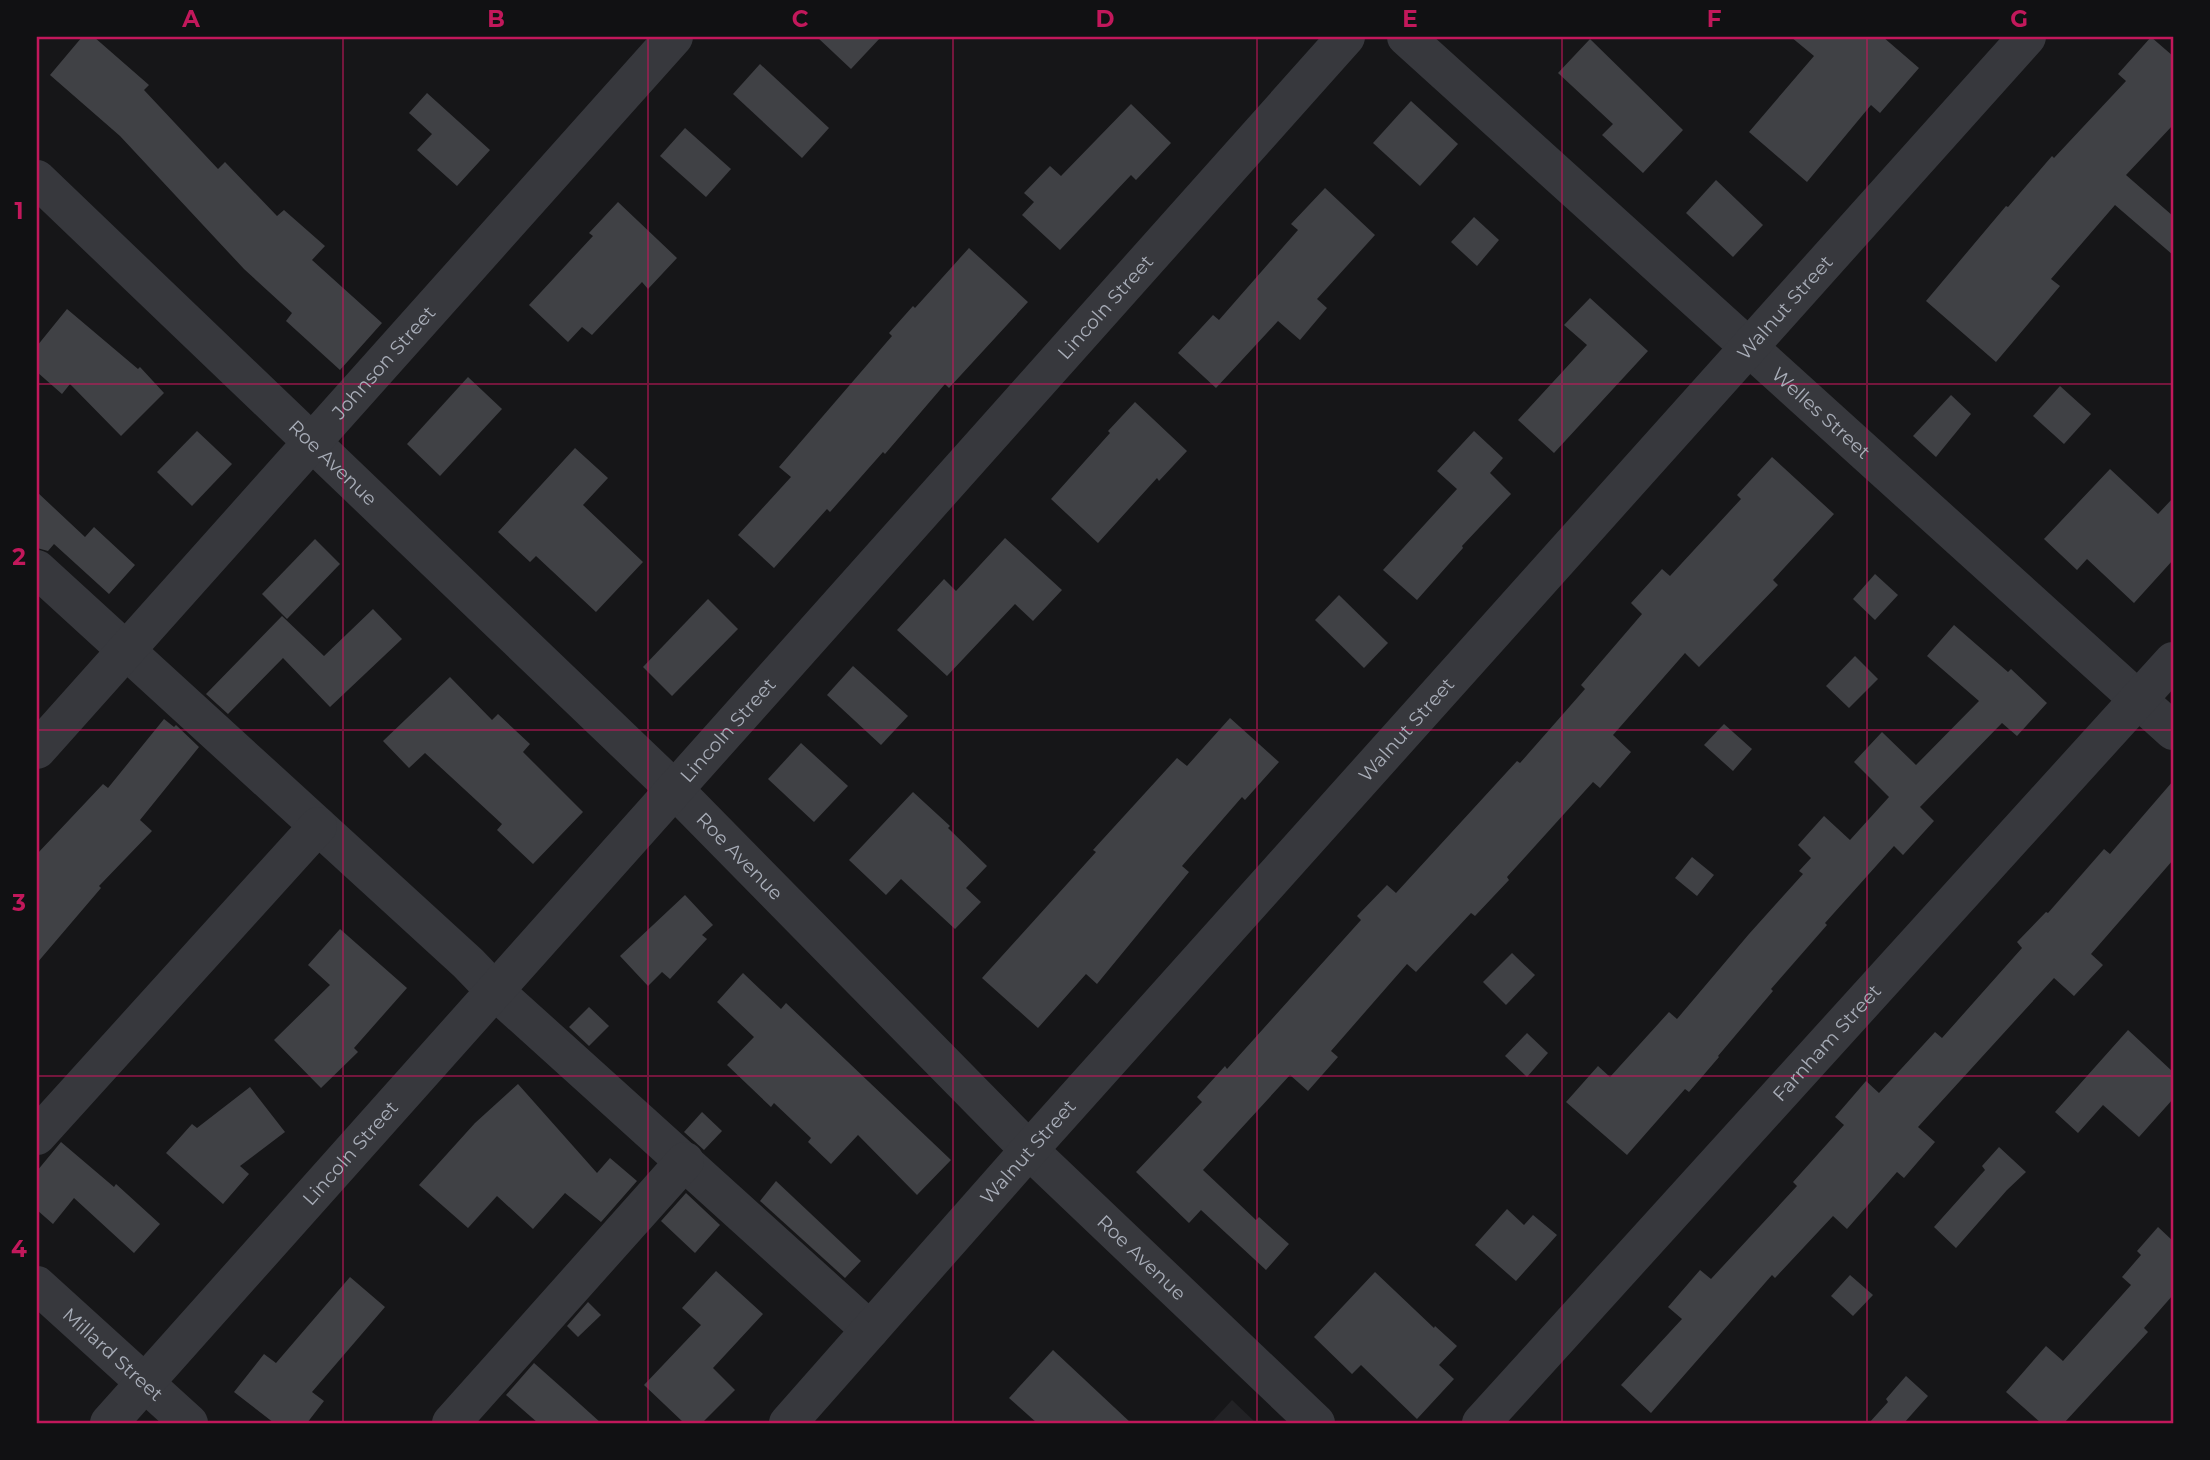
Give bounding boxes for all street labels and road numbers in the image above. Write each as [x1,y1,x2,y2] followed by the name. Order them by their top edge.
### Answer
[1053,250,1158,364] street label: Lincoln Street
[1732,250,1838,364] street label: Walnut Street
[326,301,440,424] street label: Johnson Street
[1767,362,1876,463] street label: Welles Street
[284,415,382,510] street label: Roe Avenue
[1353,672,1459,786] street label: Walnut Street
[675,673,780,787] street label: Lincoln Street
[692,807,788,905] street label: Roe Avenue
[1768,979,1886,1106] street label: Farnham Street
[975,1094,1080,1209] street label: Walnut Street
[297,1096,403,1210] street label: Lincoln Street
[1093,1210,1191,1305] street label: Roe Avenue
[58,1303,168,1406] street label: Millard Street

